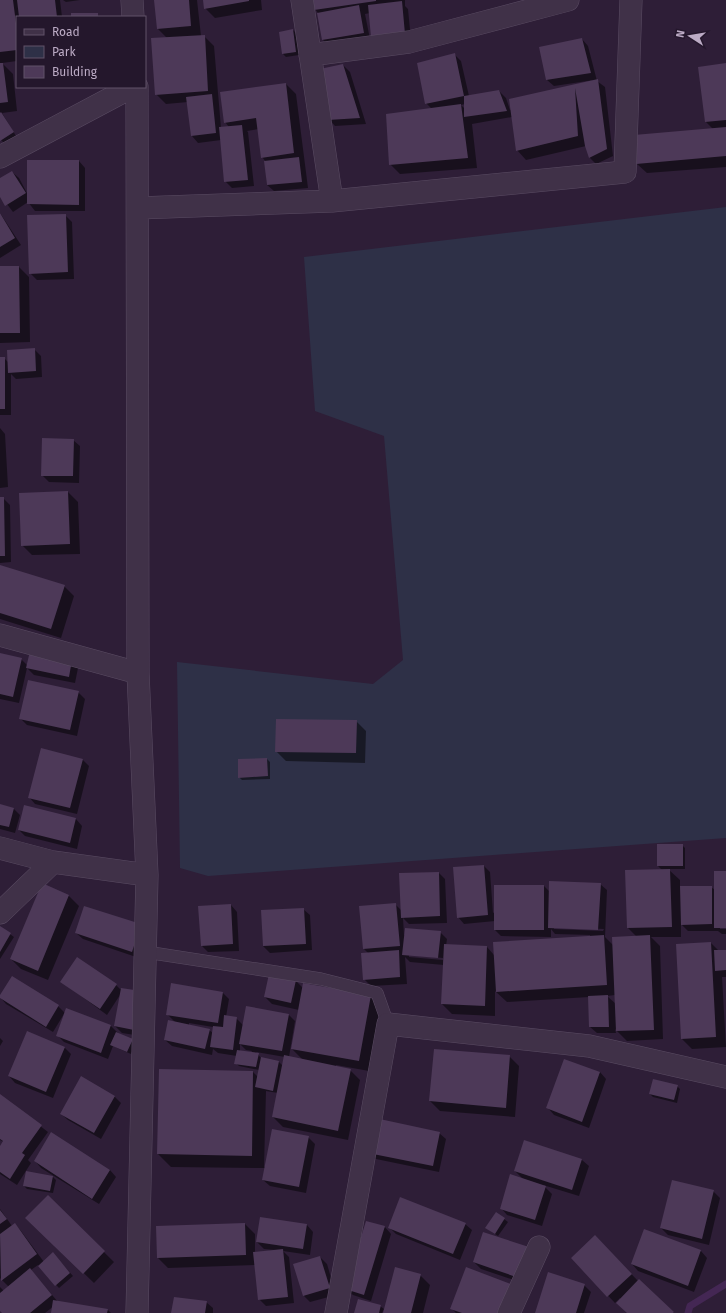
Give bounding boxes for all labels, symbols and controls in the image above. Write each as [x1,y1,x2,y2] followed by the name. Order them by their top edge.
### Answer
[16,16,146,88] legend
[670,16,710,56] north arrow
[52,25,80,39] text: Road
[674,29,688,39] text: N
[52,45,76,59] text: Park
[52,65,98,79] text: Building

